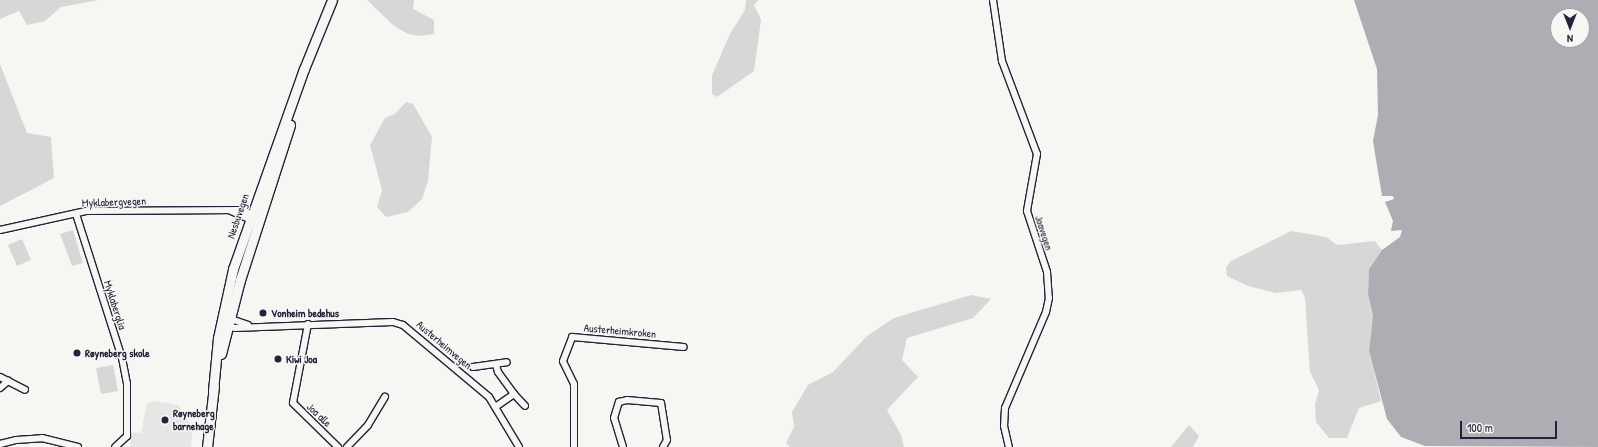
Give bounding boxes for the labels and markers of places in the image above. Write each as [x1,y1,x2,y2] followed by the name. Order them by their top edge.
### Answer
[271,306,339,320] place label: Vonheim bedehus
[258,308,268,318] marker: Vonheim bedehus
[85,346,150,360] place label: Røyneberg skole
[72,348,82,358] marker: Røyneberg skole
[286,352,317,366] place label: Kiwi Joa
[273,354,283,364] marker: Kiwi Joa
[173,407,215,433] place label: Røyneberg barnehage
[160,415,170,425] marker: Røyneberg barnehage

